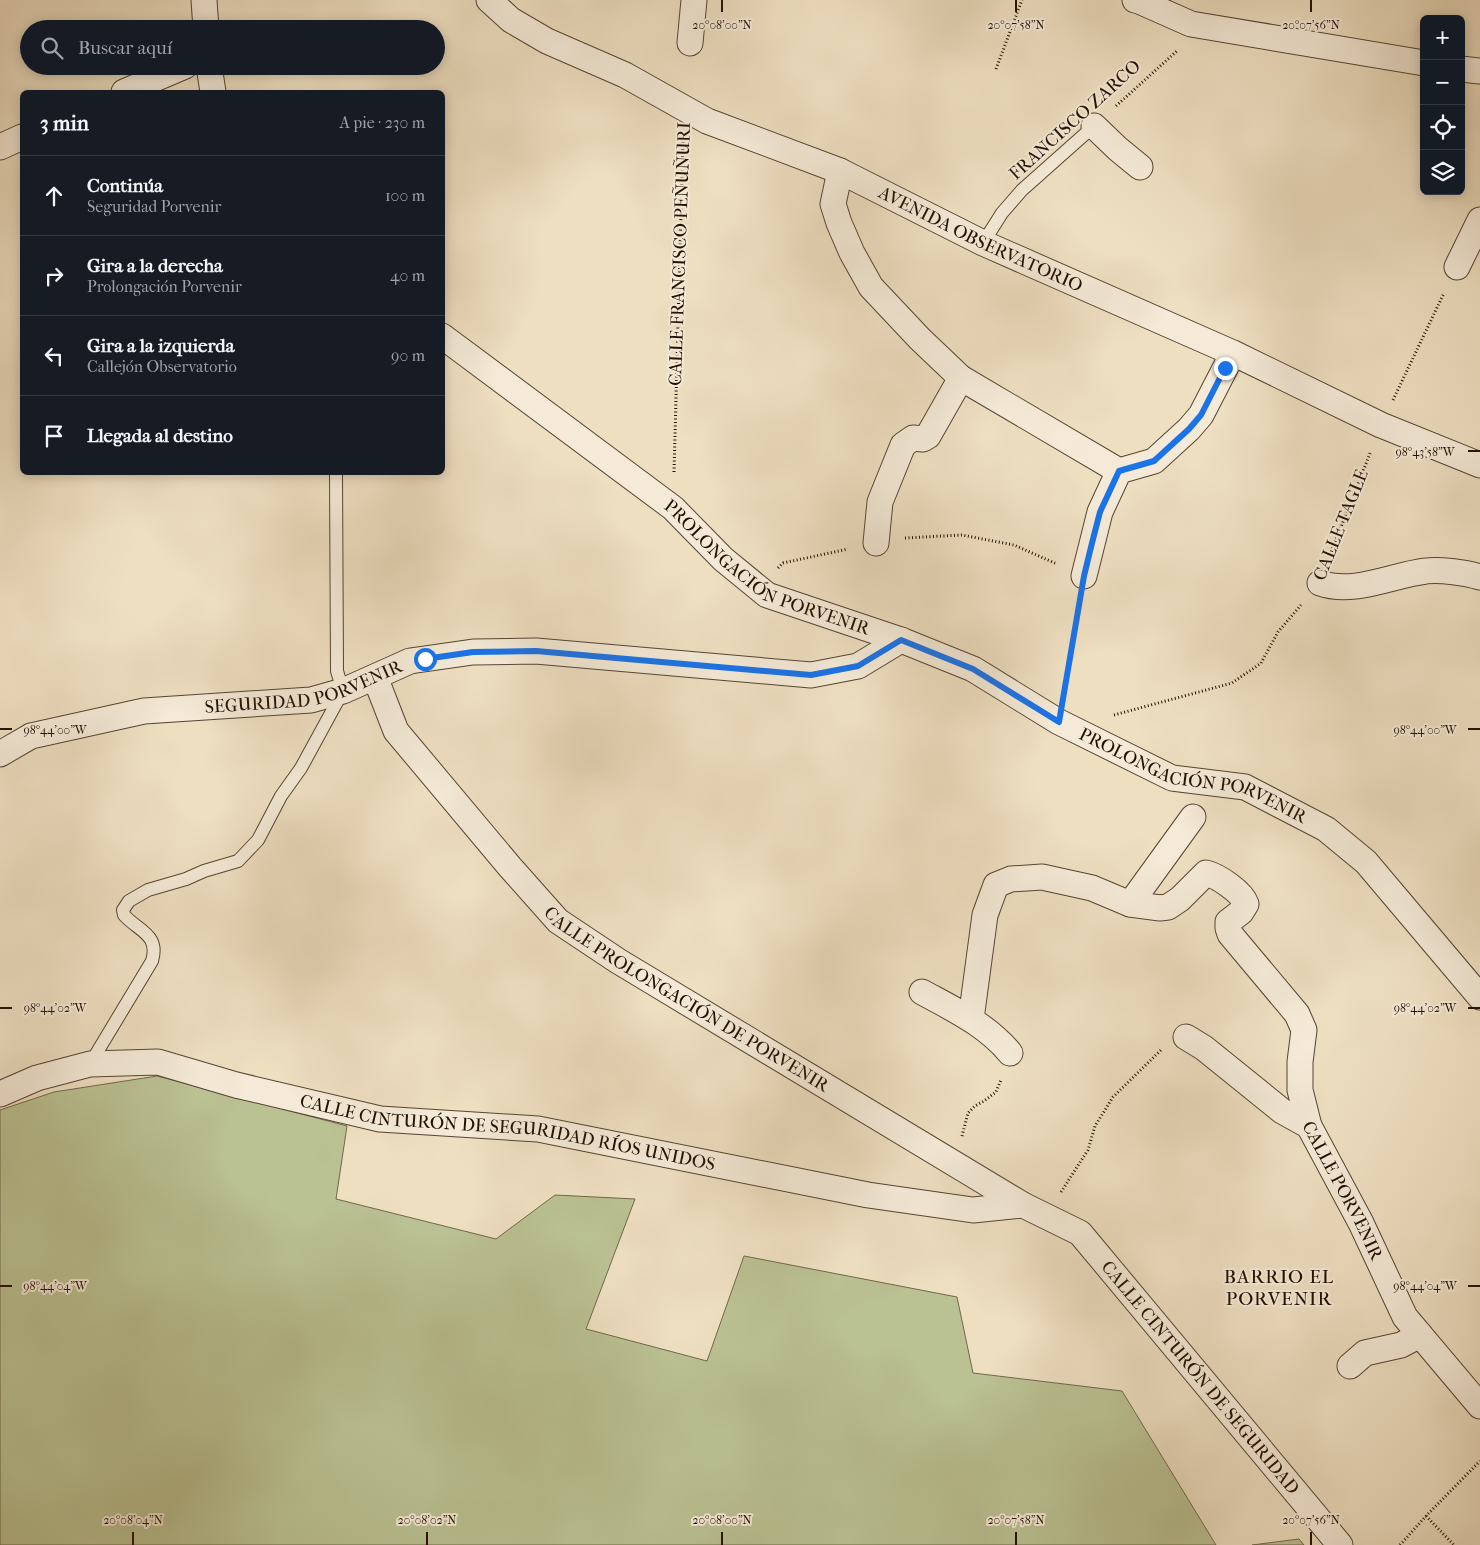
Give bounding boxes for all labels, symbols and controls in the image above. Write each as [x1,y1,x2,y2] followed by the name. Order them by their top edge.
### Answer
[1420,15,1465,195] map controls
[1420,15,1465,60] button: +
[692,18,752,32] text: 20°08'00"N
[987,18,1045,32] text: 20°07'58"N
[1282,18,1340,32] text: 20°07'56"N
[20,20,445,75] search box
[38,34,66,62] icon: search
[78,37,172,59] text: Buscar aquí
[1005,56,1145,184] street label: FRANCISCO ZARCO
[1420,60,1465,105] button: −
[1420,105,1465,150] button: locate
[40,111,89,135] text: 3 min
[340,113,425,132] text: A pie · 230 m
[664,122,695,386] street label: CALLE FRANCISCO PEÑUÑURI
[1420,150,1465,195] button: layers
[87,175,163,197] text: Continúa
[874,181,1086,296] street label: AVENIDA OBSERVATORIO
[40,182,68,210] icon: ahead
[385,186,425,205] text: 100 m
[87,197,221,216] text: Seguridad Porvenir
[87,255,223,277] text: Gira a la derecha
[40,262,68,290] icon: right
[390,266,425,285] text: 40 m
[87,277,242,296] text: Prolongación Porvenir
[87,335,234,357] text: Gira a la izquierda
[40,342,68,370] icon: left
[391,346,425,365] text: 90 m
[87,357,237,376] text: Callejón Observatorio
[1214,357,1237,380] route end
[40,422,68,450] icon: arrive
[87,425,233,447] text: Llegada al destino
[1396,445,1456,459] text: 98°43'58"W
[1309,466,1373,584] street label: CALLE TAGLE
[660,495,873,640] street label: PROLONGACIÓN PORVENIR
[414,648,437,671] route start
[204,655,406,717] street label: SEGURIDAD PORVENIR
[23,723,88,737] text: 98°44'00"W
[1076,723,1311,828] street label: PROLONGACIÓN PORVENIR
[1393,723,1458,737] text: 98°44'00"W
[540,902,834,1097] street label: CALLE PROLONGACIÓN DE PORVENIR
[24,1001,88,1015] text: 98°44'02"W
[1394,1001,1458,1015] text: 98°44'02"W
[298,1090,717,1175] street label: CALLE CINTURÓN DE SEGURIDAD RÍOS UNIDOS
[1298,1117,1388,1264] street label: CALLE PORVENIR
[1097,1256,1304,1498] street label: CALLE CINTURÓN DE SEGURIDAD
[1224,1266,1334,1310] district label: BARRIO EL PORVENIR
[23,1279,88,1293] text: 98°44'04"W
[1393,1279,1458,1293] text: 98°44'04"W
[103,1513,163,1527] text: 20°08'04"N
[398,1513,456,1527] text: 20°08'02"N
[692,1513,752,1527] text: 20°08'00"N
[987,1513,1045,1527] text: 20°07'58"N
[1282,1513,1340,1527] text: 20°07'56"N

